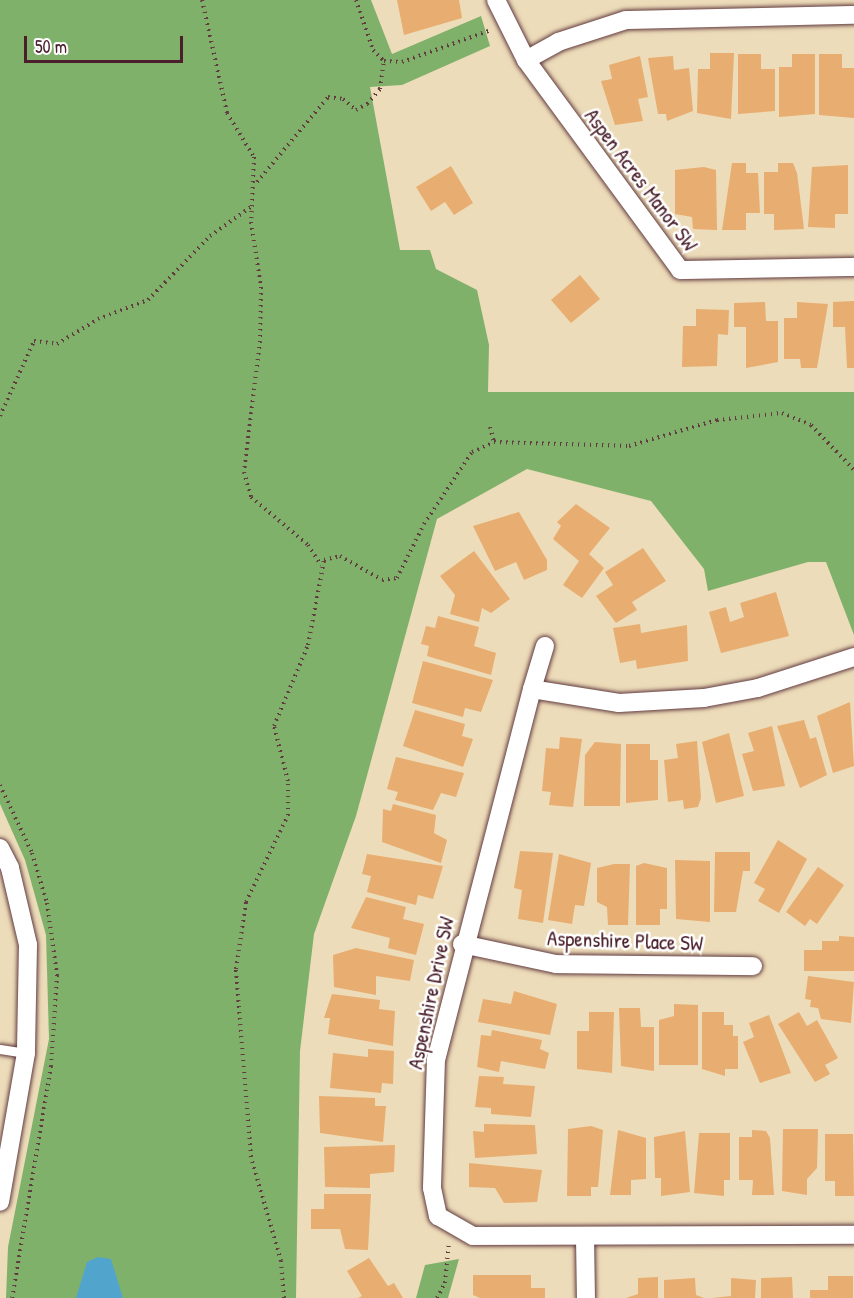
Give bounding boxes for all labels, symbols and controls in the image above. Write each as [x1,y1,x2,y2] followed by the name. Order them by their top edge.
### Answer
[27,24,186,62] scale bar
[35,34,67,59] text: 50 m
[579,104,703,256] street label: Aspen Acres Manor SW
[403,915,459,1071] street label: Aspenshire Drive SW
[547,926,703,956] street label: Aspenshire Place SW

